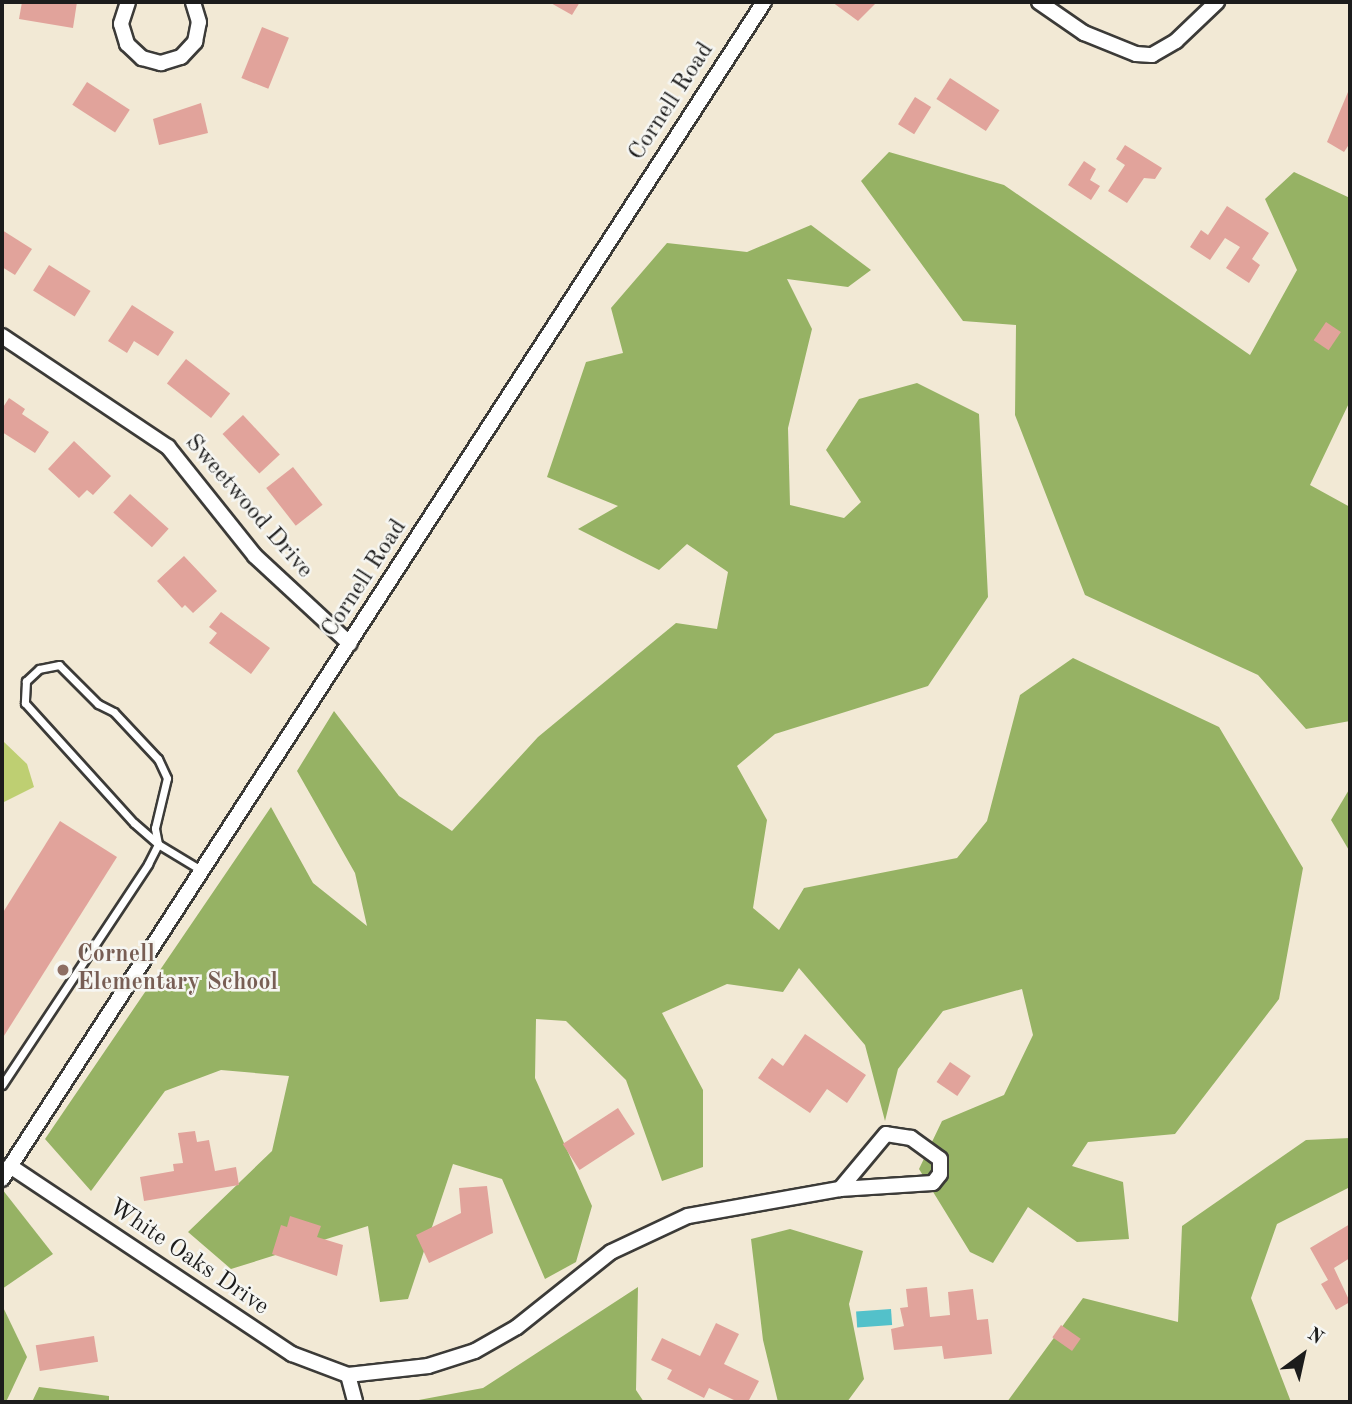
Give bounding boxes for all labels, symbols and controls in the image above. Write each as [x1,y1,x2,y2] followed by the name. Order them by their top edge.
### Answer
[623,38,721,166] street label: Cornell Road
[178,429,318,585] street label: Sweetwood Drive
[316,515,414,643] street label: Cornell Road
[77,942,278,998] place label: Cornell Elementary School
[55,962,71,978] marker: Cornell Elementary School
[102,1194,274,1322] street label: White Oaks Drive
[1268,1320,1338,1390] north arrow
[1303,1325,1326,1349] text: N

